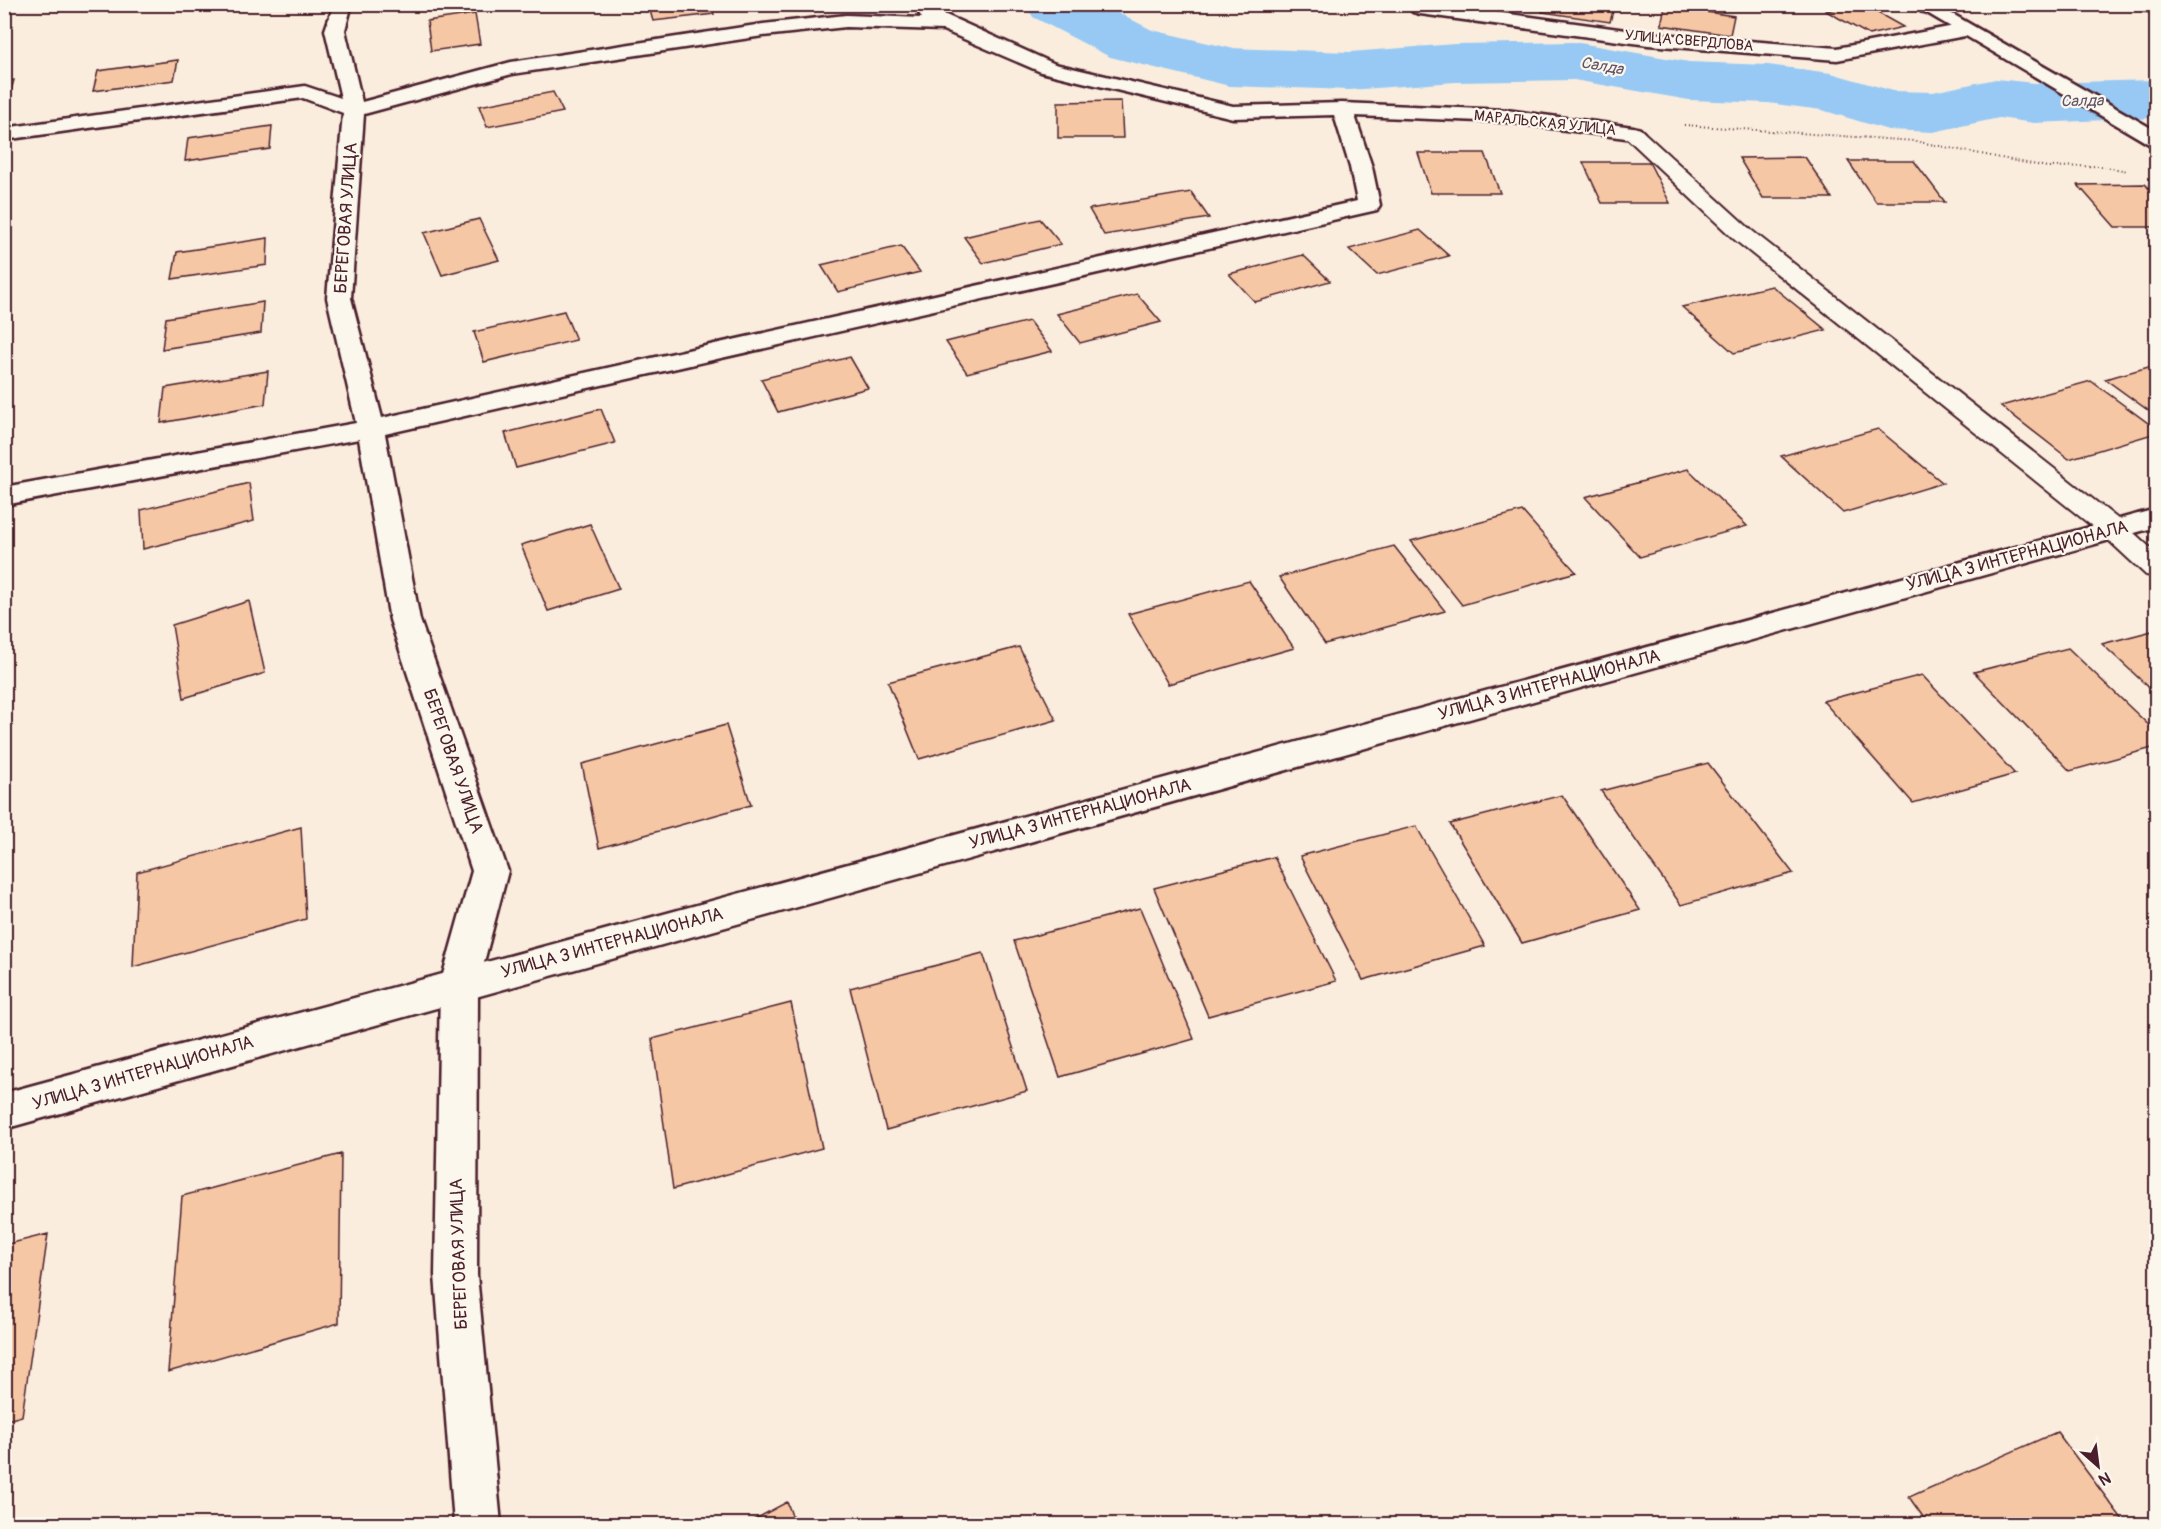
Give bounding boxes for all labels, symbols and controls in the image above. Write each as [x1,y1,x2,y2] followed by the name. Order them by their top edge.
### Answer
[1624,26,1755,56] street label: УЛИЦА СВЕРДЛОВА
[1579,52,1626,80] water label: Салда
[2060,91,2105,111] water label: Салда
[1473,106,1617,140] street label: МАРАЛЬСКАЯ УЛИЦА
[329,141,363,294] street label: БЕРЕГОВАЯ УЛИЦА
[1903,515,2131,597] street label: УЛИЦА 3 ИНТЕРНАЦИОНАЛА
[1435,644,1663,726] street label: УЛИЦА 3 ИНТЕРНАЦИОНАЛА
[417,686,489,837] street label: БЕРЕГОВАЯ УЛИЦА
[966,773,1194,855] street label: УЛИЦА 3 ИНТЕРНАЦИОНАЛА
[498,902,726,984] street label: УЛИЦА 3 ИНТЕРНАЦИОНАЛА
[30,1030,256,1116] street label: УЛИЦА 3 ИНТЕРНАЦИОНАЛА
[445,1178,473,1330] street label: БЕРЕГОВАЯ УЛИЦА
[2068,1436,2128,1496] north arrow
[2095,1467,2114,1490] text: N

